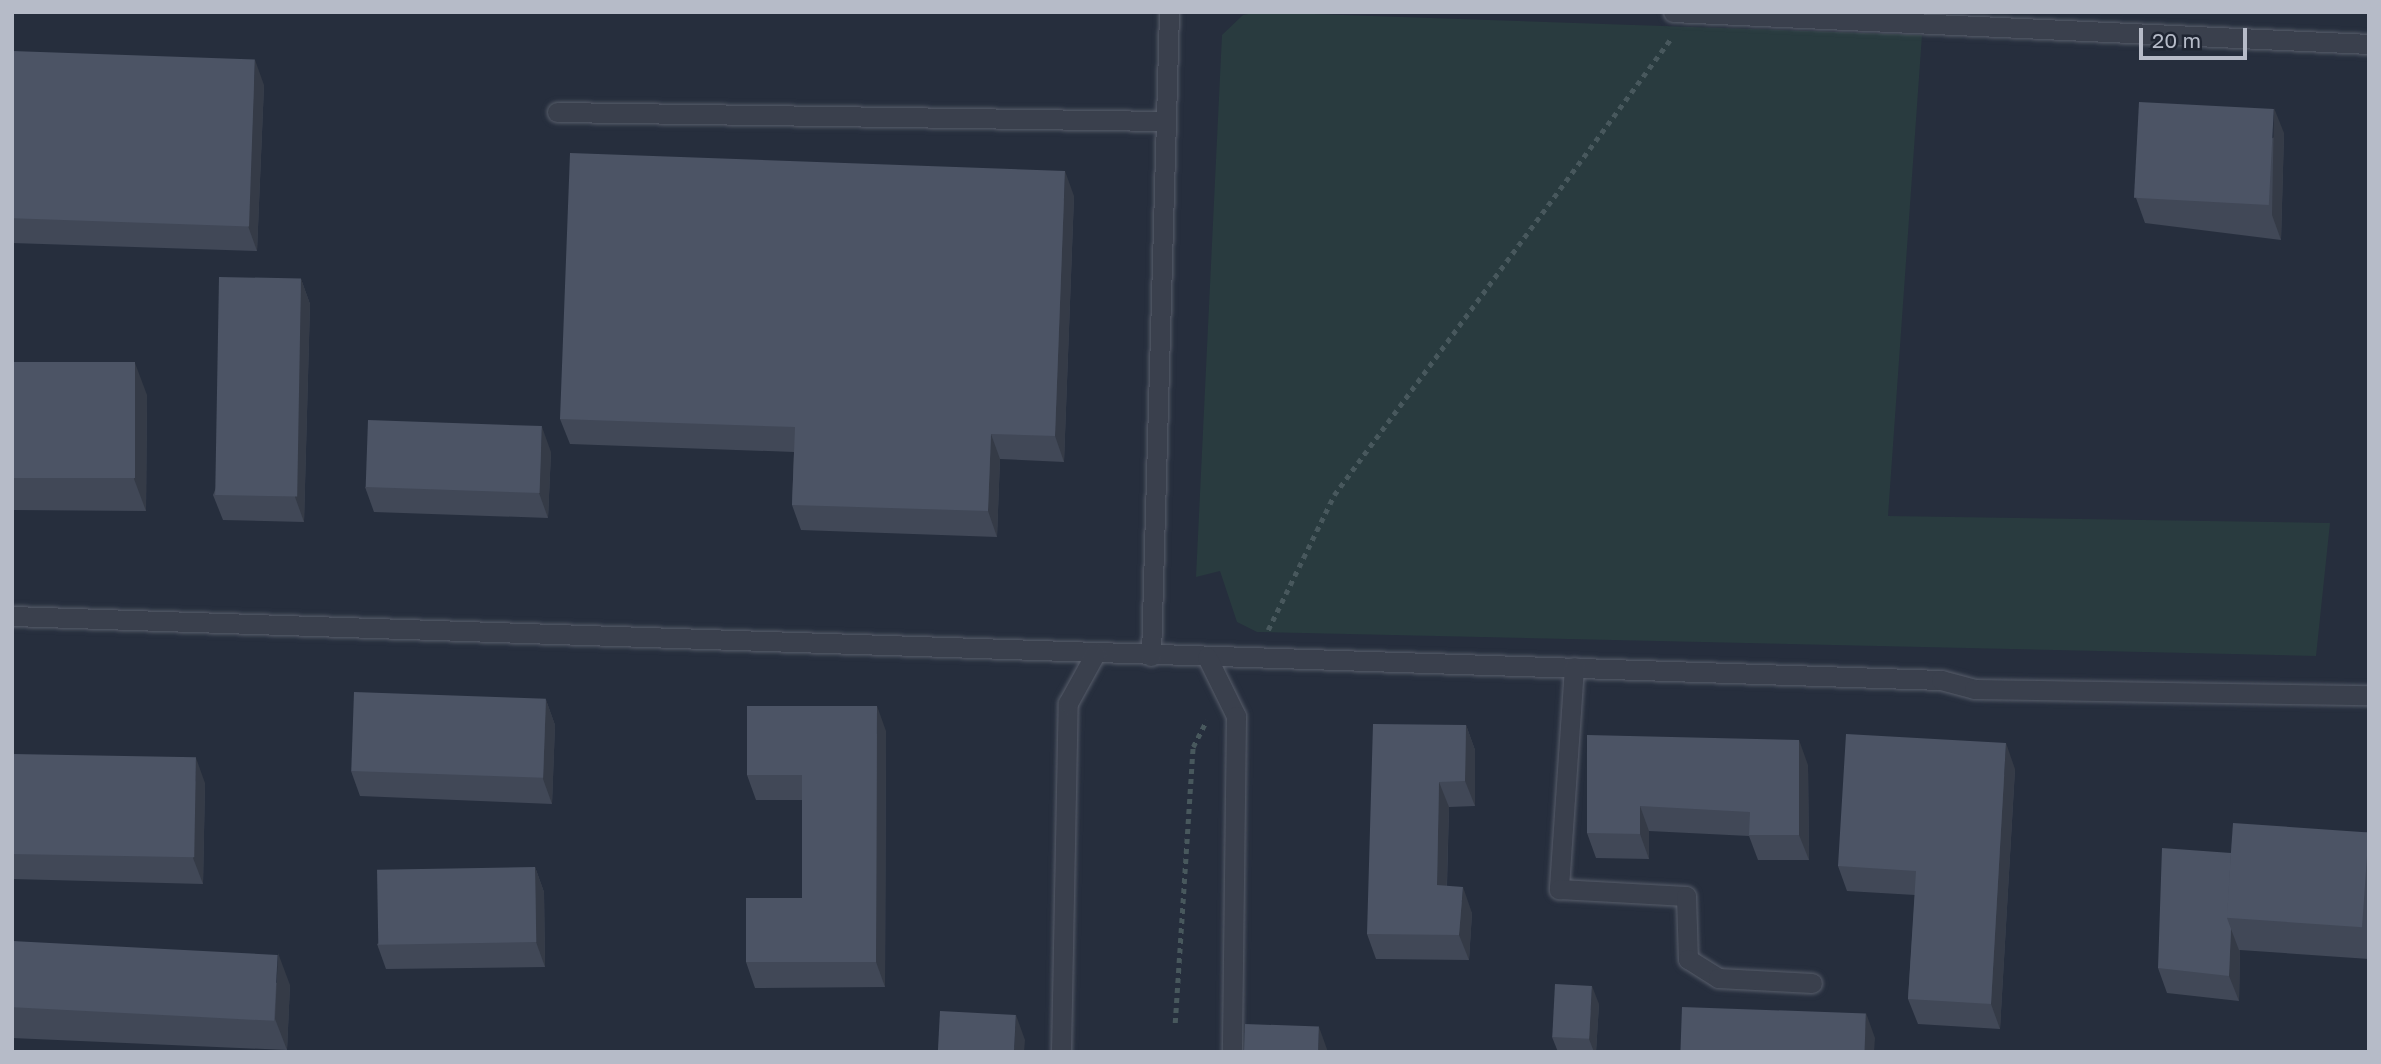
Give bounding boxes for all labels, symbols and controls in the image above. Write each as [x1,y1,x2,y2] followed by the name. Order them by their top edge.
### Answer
[2143,14,2252,58] scale bar
[2152,27,2201,53] text: 20 m

